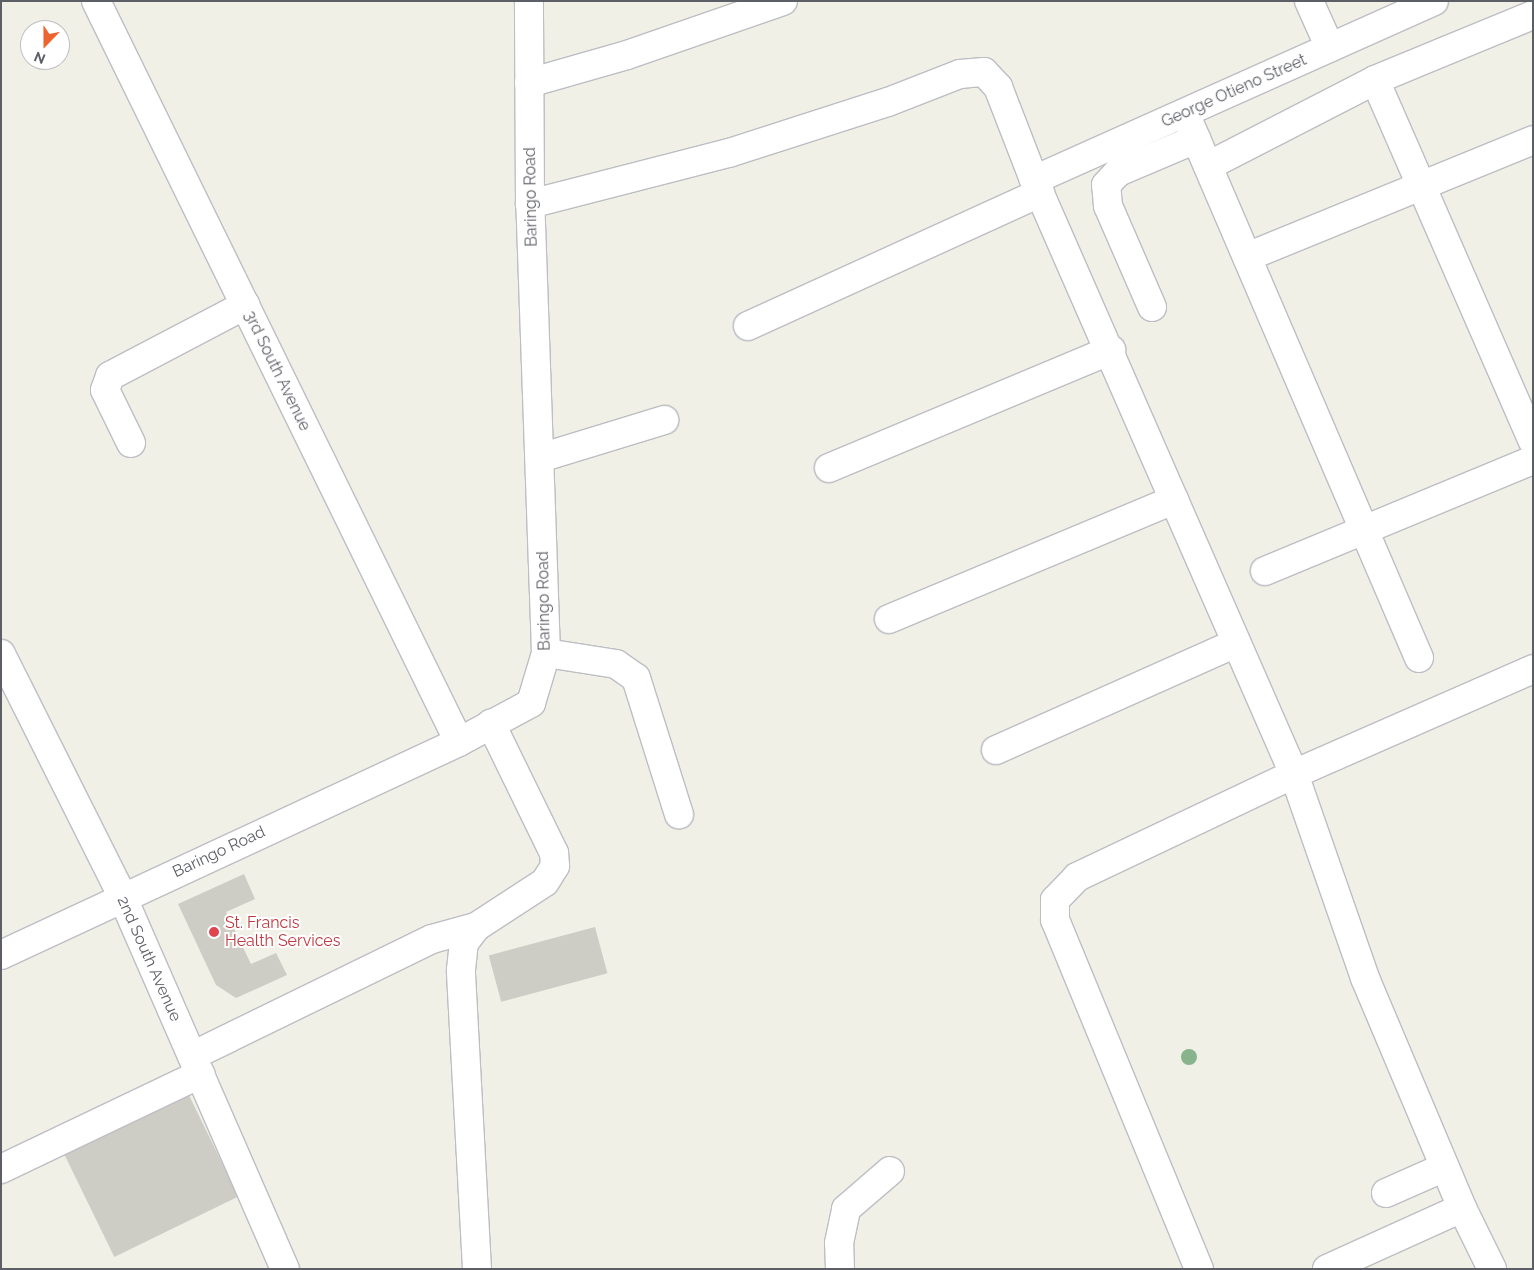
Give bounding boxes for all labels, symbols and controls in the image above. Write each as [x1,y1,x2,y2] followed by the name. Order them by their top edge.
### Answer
[20,20,70,70] north arrow
[32,49,48,67] text: N
[1159,50,1309,132] street label: George Otieno Street
[521,147,541,247] street label: Baringo Road
[240,308,314,434] street label: 3rd South Avenue
[534,551,554,651] street label: Baringo Road
[170,822,268,882] street label: Baringo Road
[113,893,185,1025] street label: 2nd South Avenue
[225,913,340,951] place label: St. Francis Health Services
[207,925,221,939] marker: St. Francis Health Services

